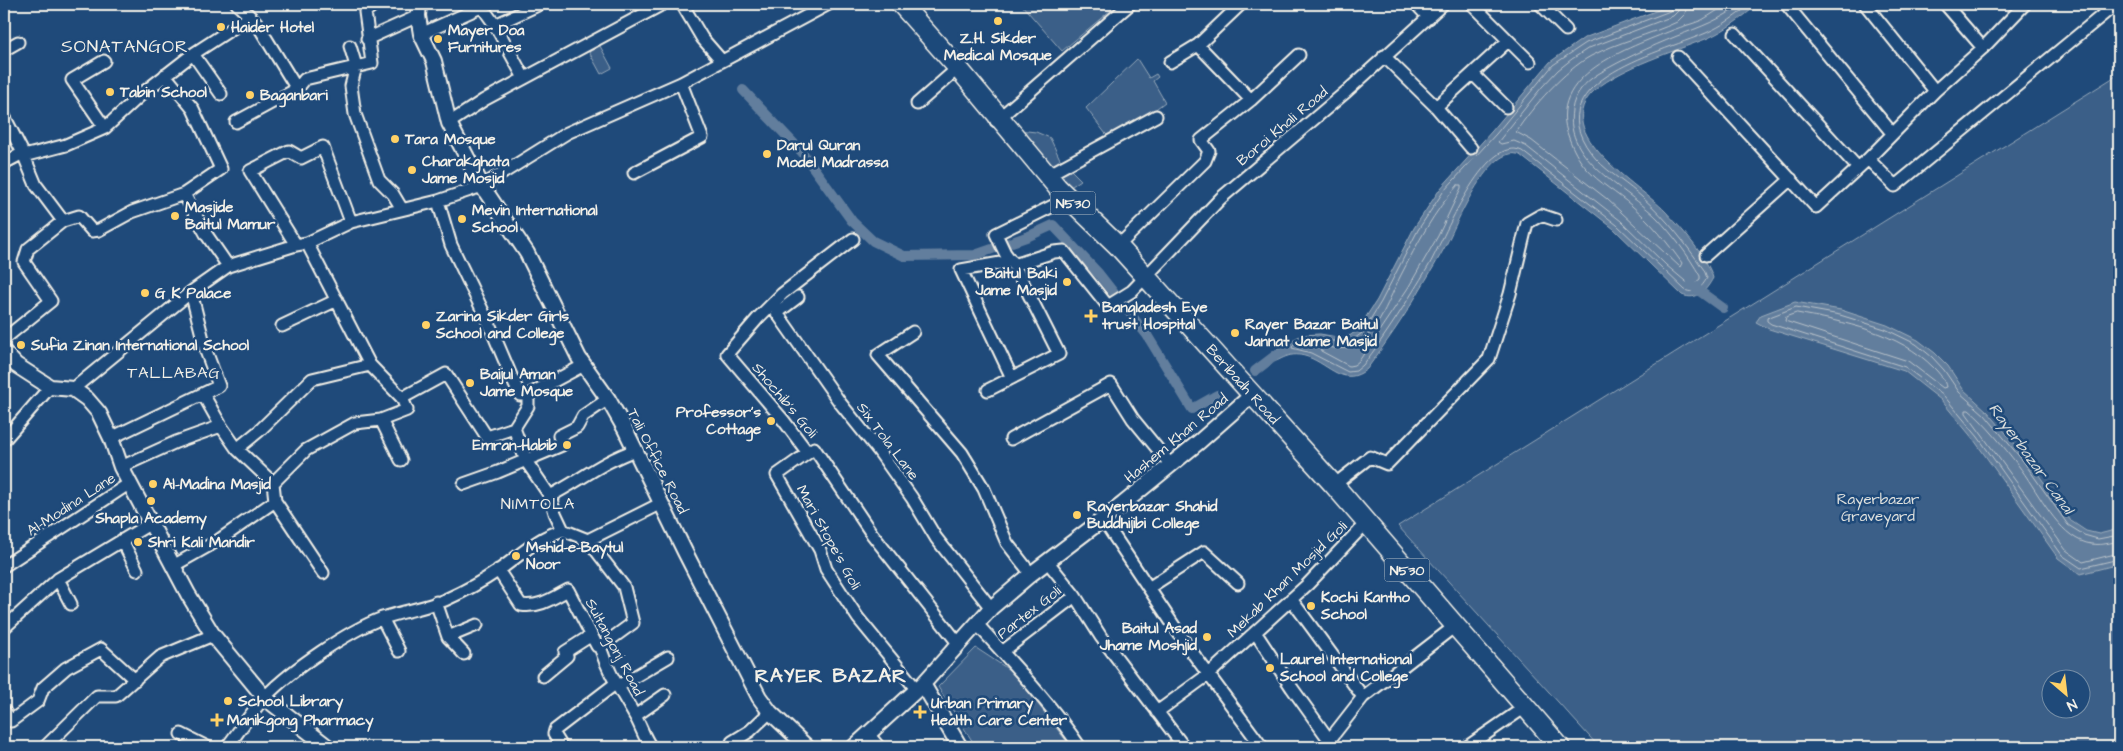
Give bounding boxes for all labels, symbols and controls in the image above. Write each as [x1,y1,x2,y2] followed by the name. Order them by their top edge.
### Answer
[992,15,1004,27] marker: Z.H. Sikder Medical Mosque
[231,17,315,38] place label: Haider Hotel
[448,20,525,58] place label: Mayer Doa Furnitures
[215,21,227,33] marker: Haider Hotel
[944,28,1052,66] place label: Z.H. Sikder Medical Mosque
[432,33,444,45] marker: Mayer Doa Furnitures
[61,34,189,59] district label: SONATANGOR
[119,82,208,103] place label: Tabin School
[1232,82,1333,171] street label: Boroi Khali Road
[260,85,328,108] place label: Baganbari
[104,86,116,98] marker: Tabin School
[244,89,256,101] marker: Baganbari
[404,129,496,150] place label: Tara Mosque
[389,133,401,145] marker: Tara Mosque
[777,135,889,173] place label: Darul Quran Model Madrassa
[761,148,773,160] marker: Darul Quran Model Madrassa
[421,151,510,189] place label: Charakghata Jame Mosjid
[406,164,418,176] marker: Charakghata Jame Mosjid
[1050,192,1096,214] road number: N530
[185,197,276,235] place label: Masjide Baitul Mamur
[471,200,598,238] place label: Mevin International School
[169,210,181,222] marker: Masjide Baitul Mamur
[456,213,468,225] marker: Mevin International School
[974,263,1058,301] place label: Baitul Baki Jame Masjid
[1061,276,1073,288] marker: Baitul Baki Jame Masjid
[155,283,231,304] place label: G K Palace
[139,287,151,299] marker: G K Palace
[1101,297,1208,335] place label: Bangladesh Eye trust Hospital
[435,306,570,346] place label: Zarina Sikder Girls School and College
[1084,309,1098,323] marker: Bangladesh Eye trust Hospital
[1244,314,1379,352] place label: Rayer Bazar Baitul Jannat Jame Masjid
[420,319,432,331] marker: Zarina Sikder Girls School and College
[1229,327,1241,339] marker: Rayer Bazar Baitul Jannat Jame Masjid
[30,335,250,356] place label: Sufia Zinan International School
[15,339,27,351] marker: Sufia Zinan International School
[1201,340,1284,429] street label: Beribadh Road
[747,358,823,443] street label: Shochib's Goli
[127,362,221,384] district label: TALLABAG
[479,364,573,402] place label: Baijul Aman Jame Mosque
[464,377,476,389] marker: Baijul Aman Jame Mosque
[1120,389,1233,488] street label: Hashem Khan Road
[851,398,924,485] street label: Six Tola Lane
[1983,399,2080,521] water label: Rayerbazar Canal
[676,402,761,442] place label: Professor's Cottage
[622,405,693,518] street label: Tali Office Road
[765,415,777,427] marker: Professor's Cottage
[473,435,558,456] place label: Emran-Habib
[561,439,573,451] marker: Emran-Habib
[23,468,120,541] street label: Al-Modina Lane
[163,474,271,495] place label: Al-Madina Masjid
[147,478,159,490] marker: Al-Madina Masjid
[791,481,866,594] street label: Mari Stope's Goli
[1837,489,1919,528] park label: Rayerbazar Graveyard
[501,493,575,515] district label: NIMTOLA
[145,495,157,507] marker: Shapla Academy
[1087,496,1218,536] place label: Rayerbazar Shahid Buddhijibi College
[94,508,208,530] place label: Shapla Academy
[1071,509,1083,521] marker: Rayerbazar Shahid Buddhijibi College
[1223,516,1353,642] street label: Mekab Khan Mosjid Goli
[147,532,255,553] place label: Shri Kali Mandir
[132,536,144,548] marker: Shri Kali Mandir
[526,537,624,575] place label: Mshid-e-Baytul Noor
[510,550,522,562] marker: Mshid-e-Baytul Noor
[1384,558,1430,582] road number: N530
[993,580,1066,644] street label: Partex Goli
[1320,587,1410,625] place label: Kochi Kantho School
[579,595,649,700] street label: Sultangonj Road
[1305,600,1317,612] marker: Kochi Kantho School
[1099,618,1197,656] place label: Baitul Asad Jhame Moshjid
[1201,631,1213,643] marker: Baitul Asad Jhame Moshjid
[1279,649,1413,689] place label: Laurel International School and College
[755,662,907,690] district label: RAYER BAZAR
[1264,662,1276,674] marker: Laurel International School and College
[2040,668,2090,718] north arrow
[237,691,344,713] place label: School Library
[931,693,1068,731] place label: Urban Primary Health Care Center
[2063,694,2080,716] text: N
[222,695,234,707] marker: School Library
[913,705,927,719] marker: Urban Primary Health Care Center
[227,710,374,733] place label: Manikgong Pharmacy
[211,714,223,726] marker: Manikgong Pharmacy

